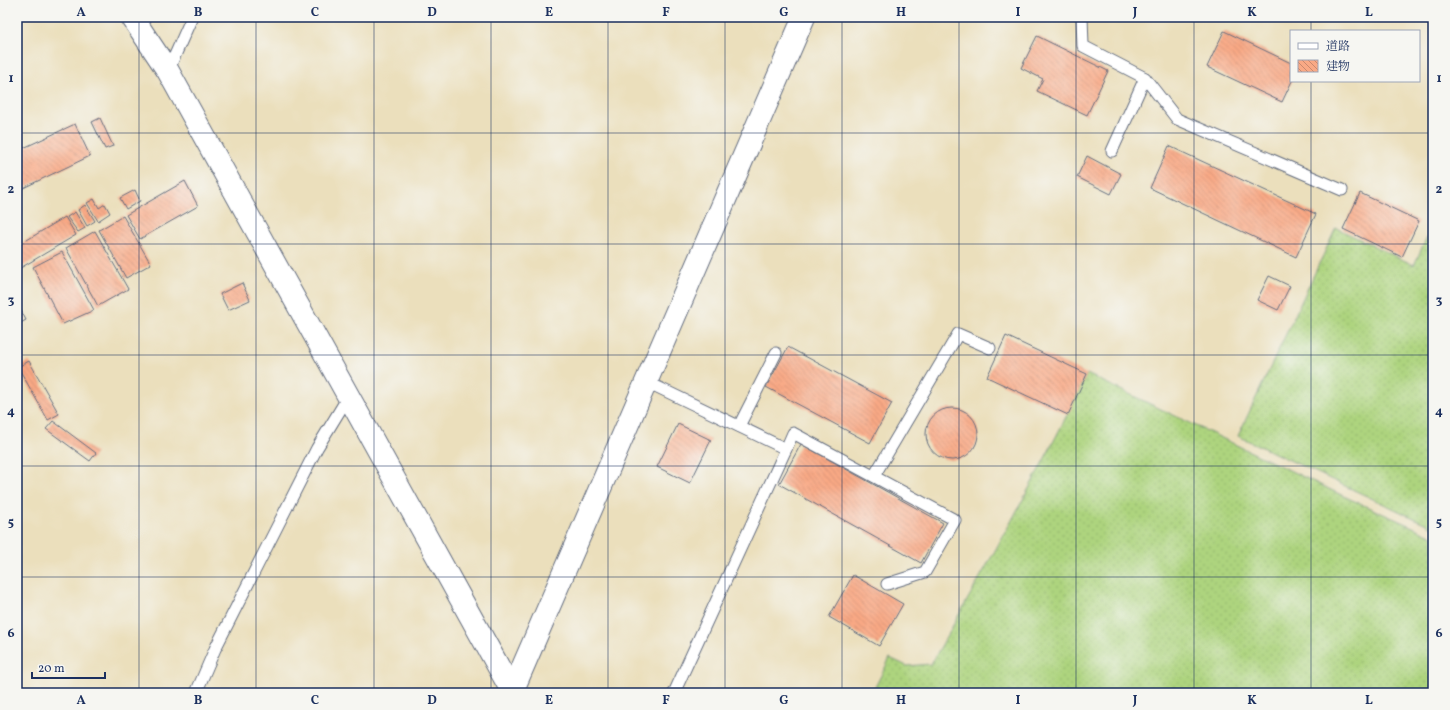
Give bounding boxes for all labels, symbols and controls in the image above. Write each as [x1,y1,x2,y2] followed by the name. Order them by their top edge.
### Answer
[76,4,86,22] text: A
[194,4,203,22] text: B
[311,4,319,22] text: C
[427,4,437,22] text: D
[545,4,553,22] text: E
[662,4,670,22] text: F
[779,4,789,22] text: G
[896,4,906,22] text: H
[1016,4,1021,22] text: I
[1132,4,1138,22] text: J
[1247,4,1257,22] text: K
[1365,4,1373,22] text: L
[1290,30,1420,82] legend
[1326,39,1350,55] text: 道路
[1326,59,1350,75] text: 建物
[8,70,14,88] text: 1
[1436,70,1442,88] text: 1
[8,181,15,199] text: 2
[1436,181,1443,199] text: 2
[8,292,15,310] text: 3
[1436,292,1443,310] text: 3
[7,403,15,421] text: 4
[1435,403,1443,421] text: 4
[8,514,14,532] text: 5
[1436,514,1442,532] text: 5
[7,625,15,643] text: 6
[1435,625,1443,643] text: 6
[32,654,105,680] scale bar
[38,661,65,677] text: 20 m
[76,692,86,710] text: A
[194,692,203,710] text: B
[311,692,319,710] text: C
[427,692,437,710] text: D
[545,692,553,710] text: E
[662,692,670,710] text: F
[779,692,789,710] text: G
[896,692,906,710] text: H
[1016,692,1021,710] text: I
[1132,692,1138,710] text: J
[1247,692,1257,710] text: K
[1365,692,1373,710] text: L

